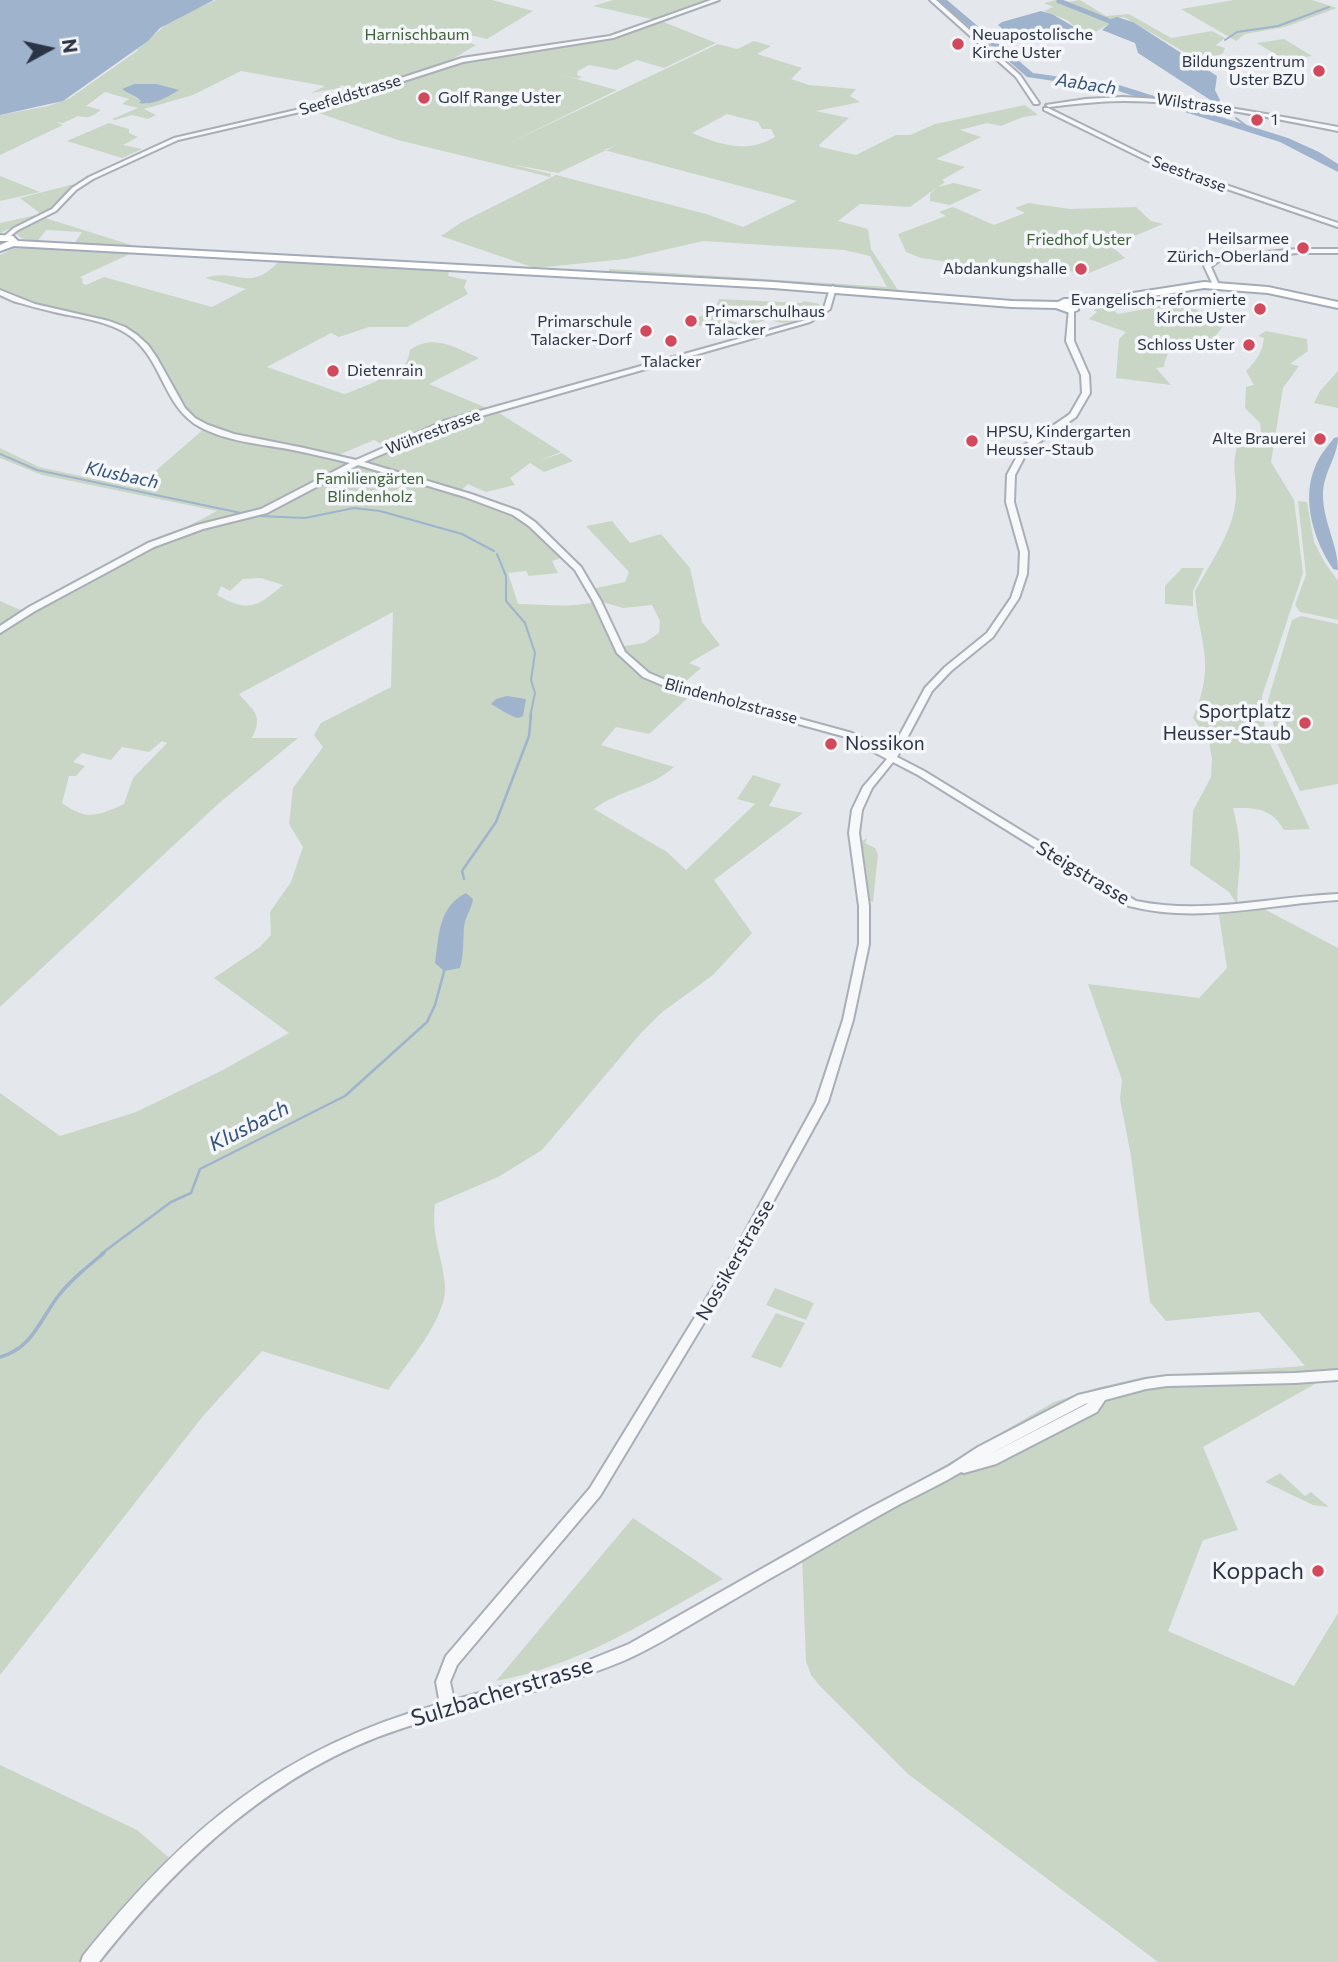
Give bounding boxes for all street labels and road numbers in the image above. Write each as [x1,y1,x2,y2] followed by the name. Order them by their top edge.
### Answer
[297,70,403,120] street label: Seefeldstrasse
[1155,89,1233,119] street label: Wilstrasse
[1149,152,1229,196] street label: Seestrasse
[383,405,483,459] street label: Wührestrasse
[663,674,799,728] street label: Blindenholzstrasse
[1032,836,1134,910] street label: Steigstrasse
[691,1195,779,1325] street label: Nossikerstrasse
[408,1651,596,1733] street label: Sulzbacherstrasse

